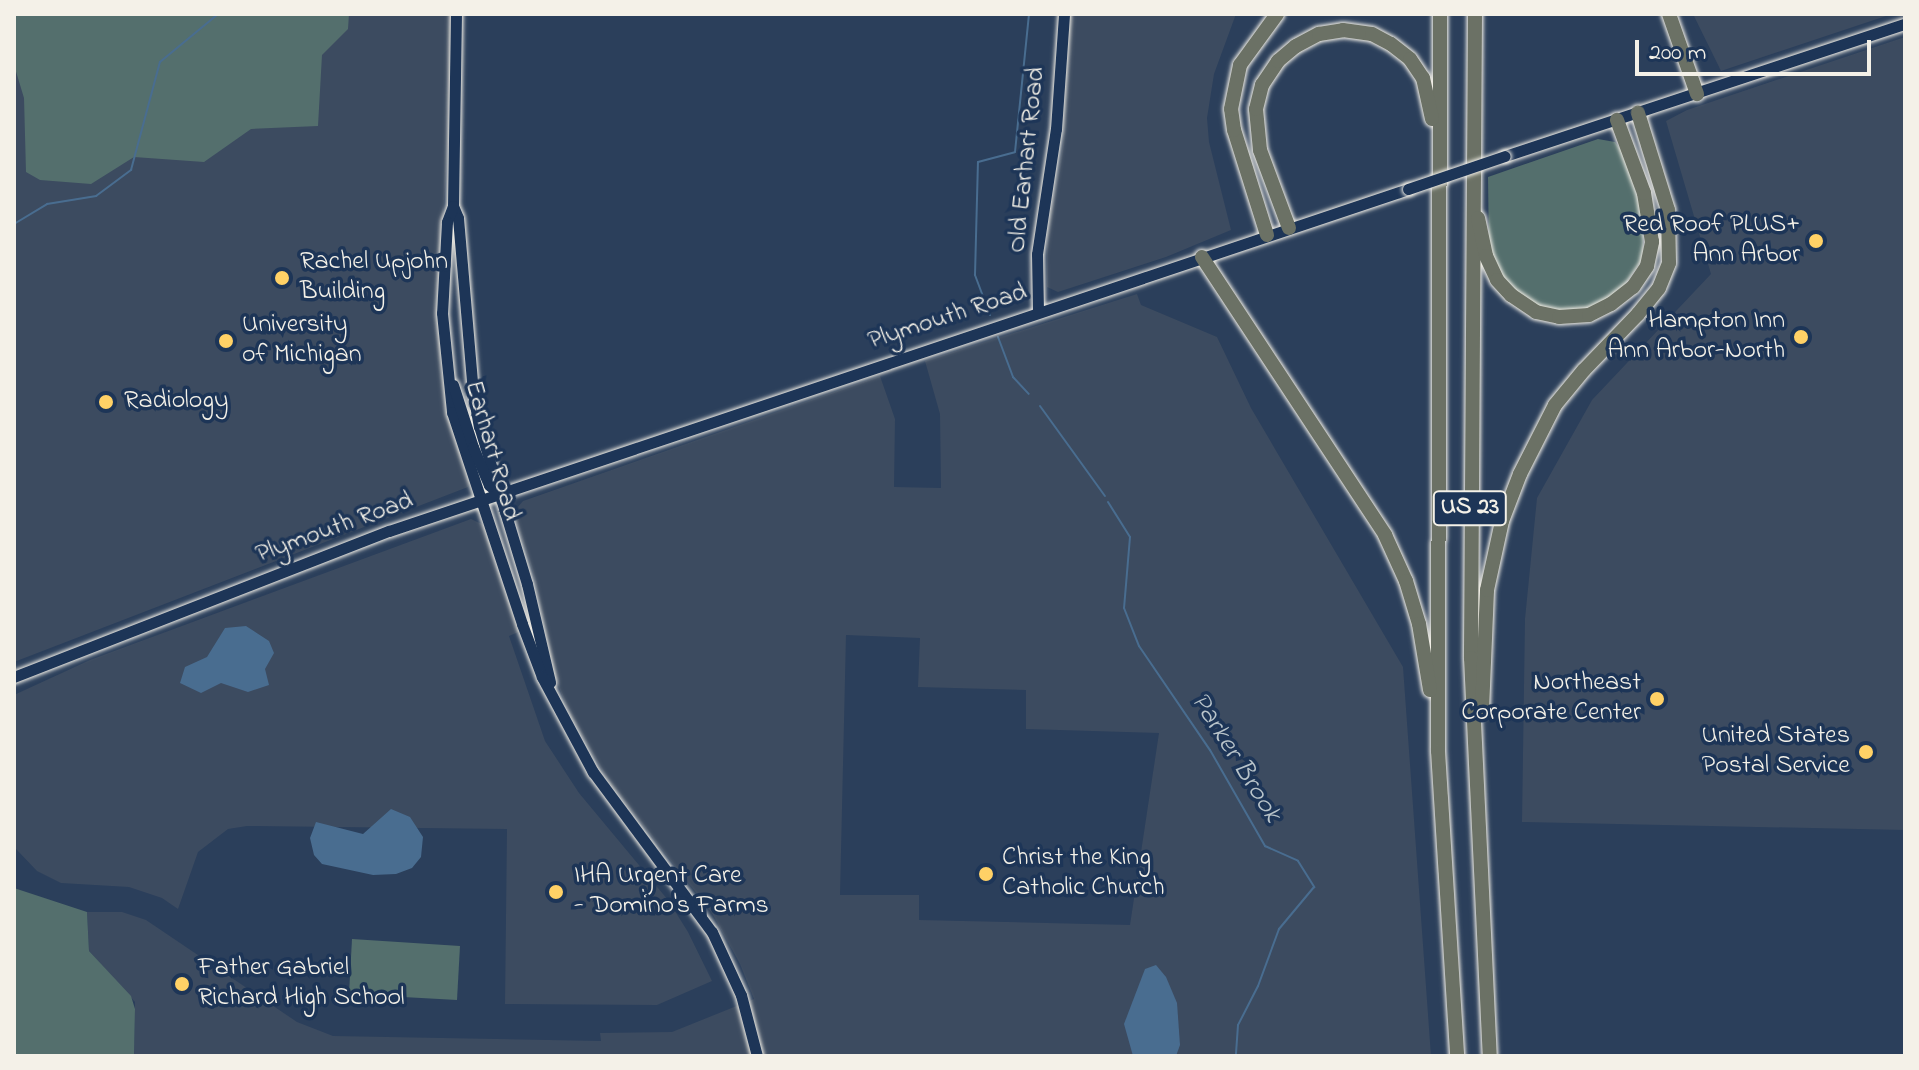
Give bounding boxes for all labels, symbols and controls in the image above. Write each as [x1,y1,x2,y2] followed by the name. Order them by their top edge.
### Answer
[1639,24,1875,74] scale bar
[1649,36,1706,71] text: 200 m
[1003,66,1053,254] street label: Old Earhart Road
[1623,210,1800,272] place label: Red Roof PLUS+ Ann Arbor
[1807,232,1825,250] marker: Red Roof PLUS+ Ann Arbor
[300,247,448,308] place label: Rachel Upjohn Building
[271,267,293,289] marker: Rachel Upjohn Building
[865,278,1031,358] street label: Plymouth Road
[1607,306,1785,368] place label: Hampton Inn Ann Arbor-North
[242,310,362,372] place label: University of Michigan
[1792,328,1810,346] marker: Hampton Inn Ann Arbor-North
[217,332,235,350] marker: University of Michigan
[456,377,526,525] street label: Earhart Road
[124,386,228,418] place label: Radiology
[95,391,117,413] marker: Radiology
[252,486,418,572] street label: Plymouth Road
[1432,488,1508,528] road number: US 23
[1461,668,1641,730] place label: Northeast Corporate Center
[1182,687,1288,829] water label: Parker Brook
[1648,690,1666,708] marker: Northeast Corporate Center
[1701,721,1850,782] place label: United States Postal Service
[1857,743,1875,761] marker: United States Postal Service
[1002,843,1165,904] place label: Christ the King Catholic Church
[574,861,769,922] place label: IHA Urgent Care - Domino's Farms
[977,865,995,883] marker: Christ the King Catholic Church
[545,881,567,903] marker: IHA Urgent Care - Domino's Farms
[198,953,405,1014] place label: Father Gabriel Richard High School
[173,975,191,993] marker: Father Gabriel Richard High School

